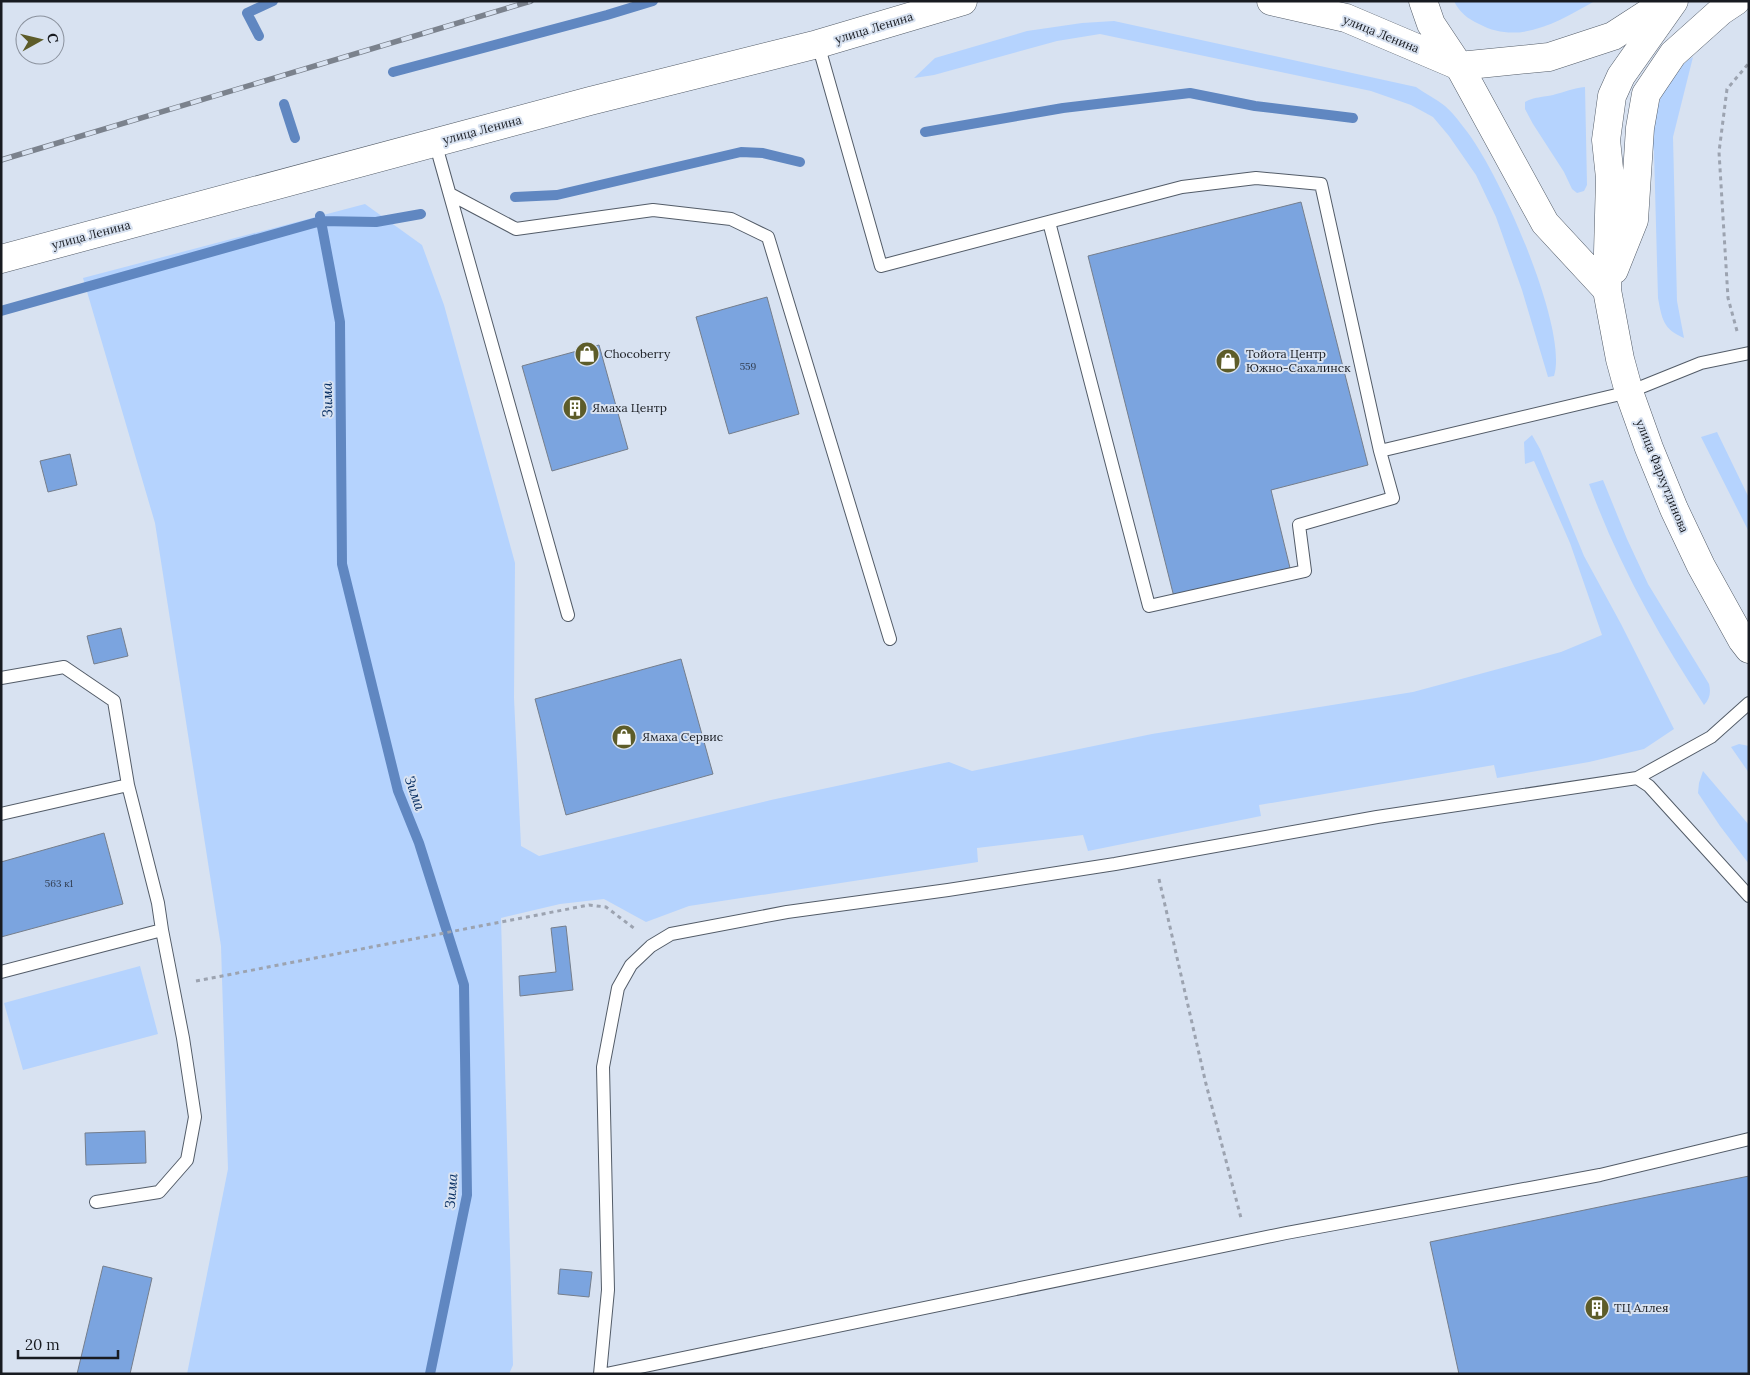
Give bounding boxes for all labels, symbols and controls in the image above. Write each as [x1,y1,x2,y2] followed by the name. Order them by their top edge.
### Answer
[833,9,915,47] street label: улица Ленина
[1341,11,1422,56] street label: улица Ленина
[15,15,65,65] north arrow
[43,32,63,45] text: С
[441,112,523,147] street label: улица Ленина
[50,217,132,252] street label: улица Ленина
[574,341,600,367] shop icon: Chocoberry
[604,346,671,361] place label: Chocoberry
[1246,346,1351,375] place label: Тойота Центр Южно-Сахалинск
[1215,348,1241,374] shop icon: Тойота Центр Южно-Сахалинск
[740,360,757,373] house number: 559
[318,382,336,418] water label: Зима
[562,395,588,421] building icon: Ямаха Центр
[592,400,667,415] place label: Ямаха Центр
[1633,417,1692,535] street label: улица Фархутдинова
[611,724,637,750] shop icon: Ямаха Сервис
[642,729,723,744] place label: Ямаха Сервис
[401,773,429,813] water label: Зима
[45,877,74,890] house number: 563 к1
[440,1172,462,1209] water label: Зима
[1584,1295,1610,1321] building icon: ТЦ Аллея
[1614,1300,1669,1315] place label: ТЦ Аллея
[18,1328,118,1360] scale bar
[25,1335,60,1354] text: 20 m

